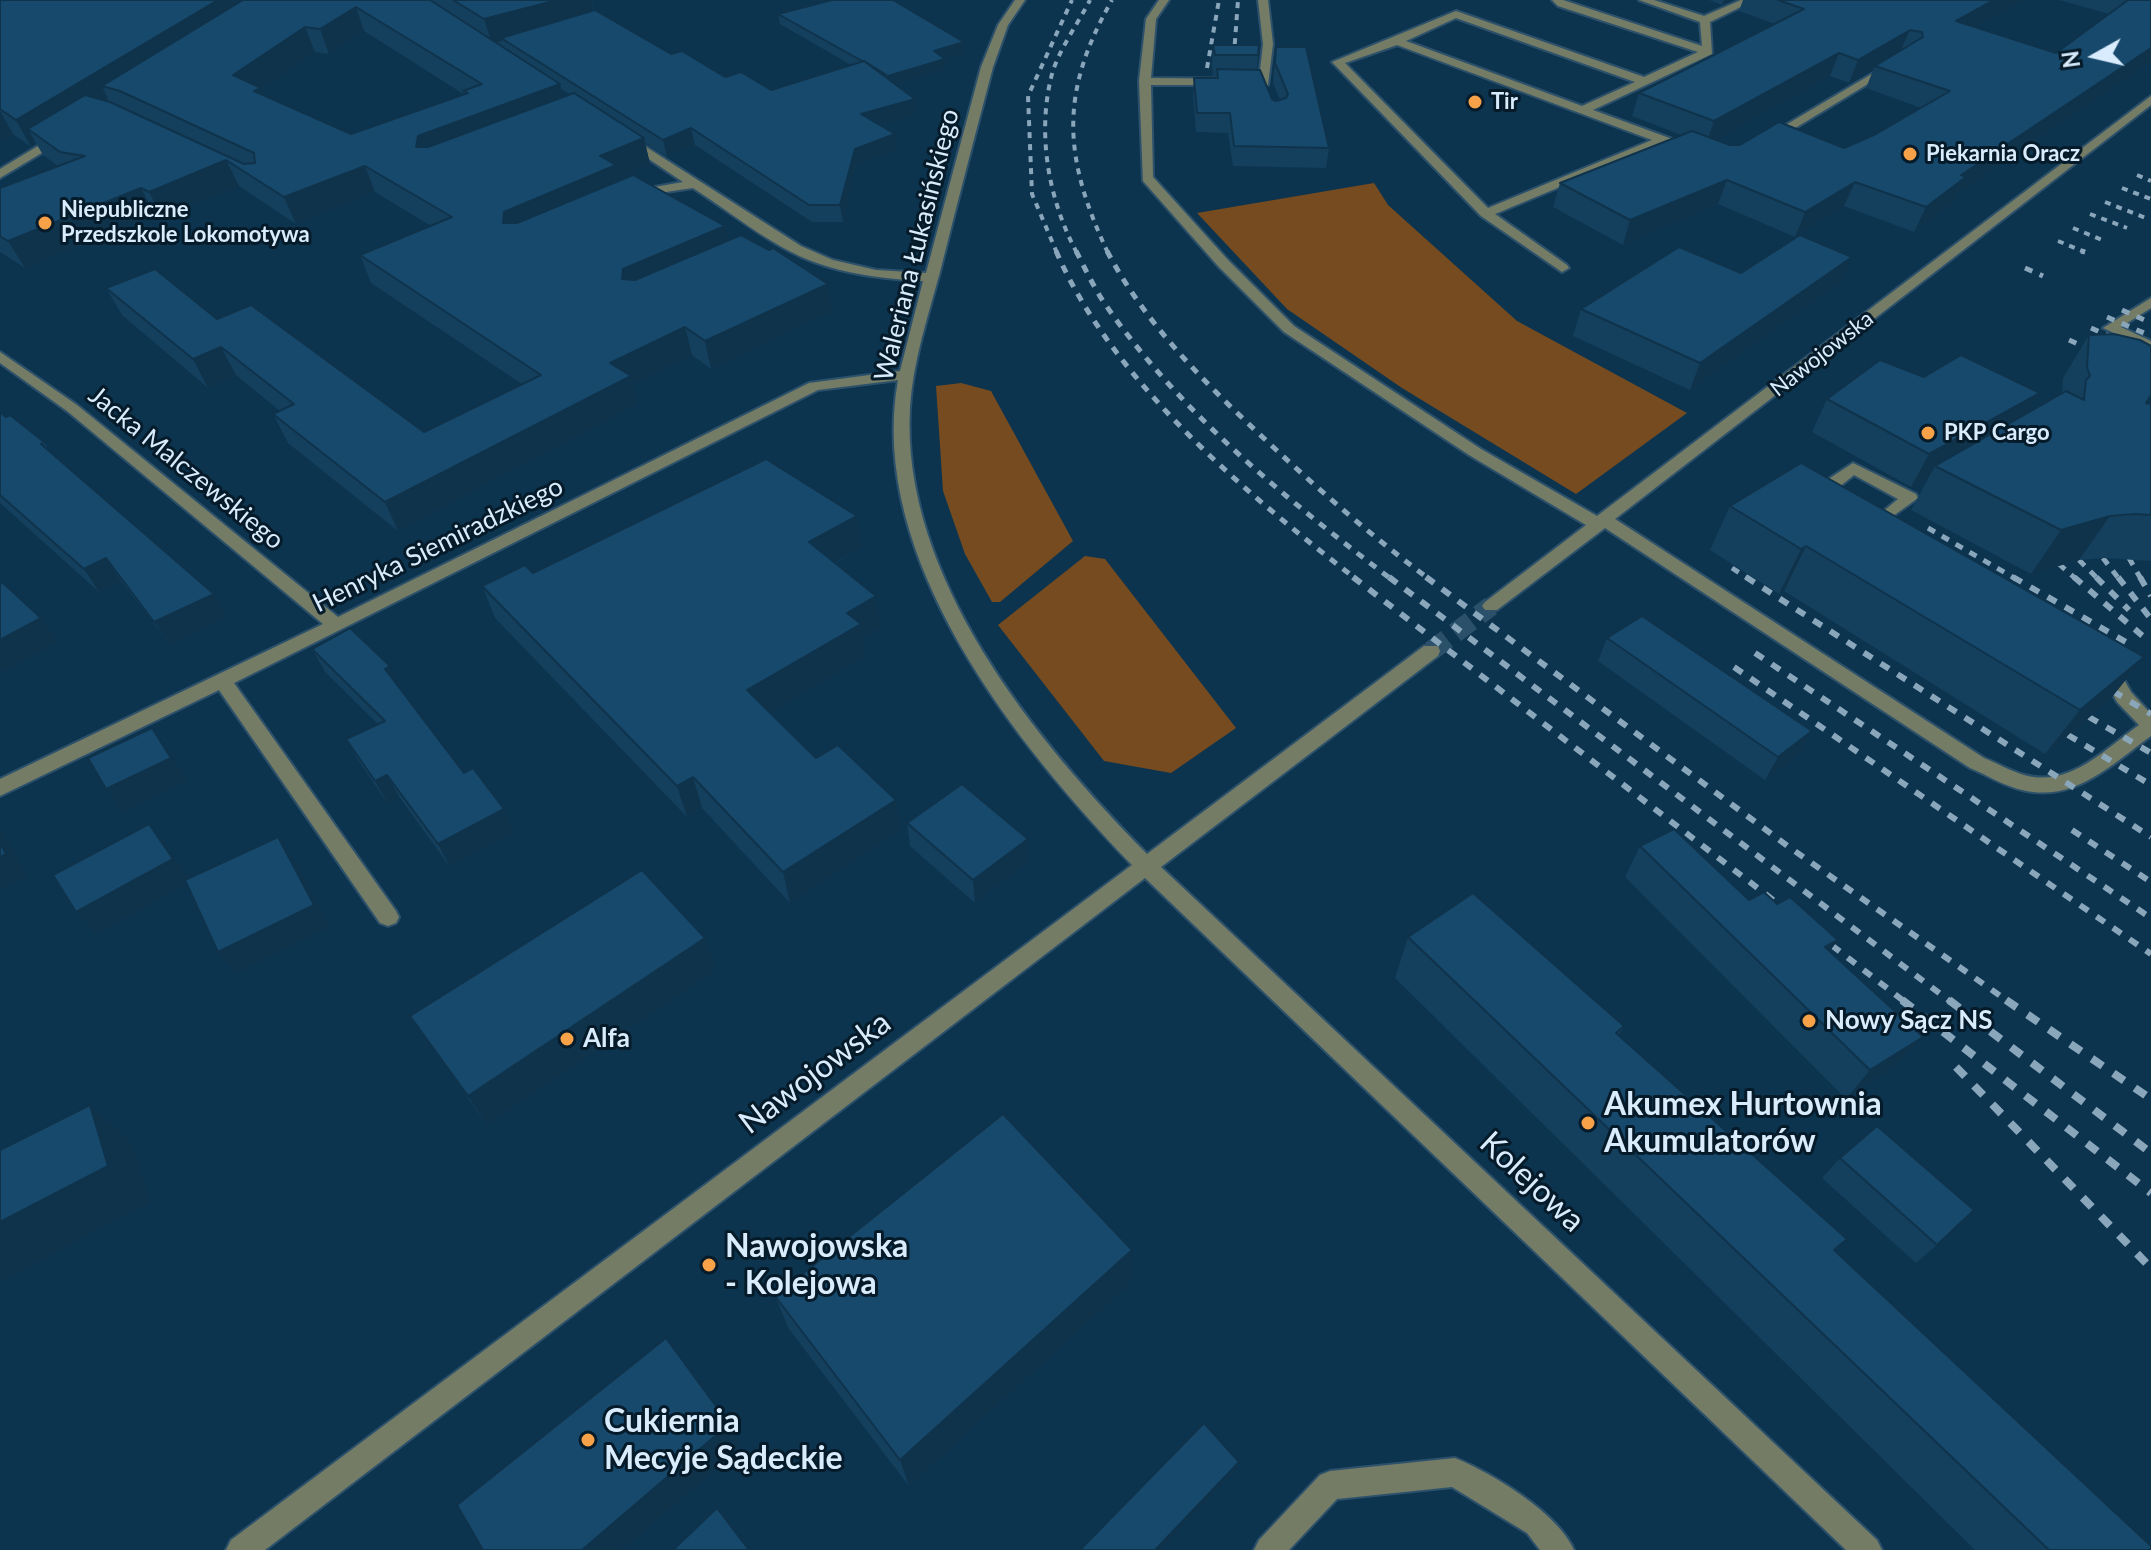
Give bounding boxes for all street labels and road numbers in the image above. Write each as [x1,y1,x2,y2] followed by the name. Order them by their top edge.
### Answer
[868,106,966,384] street label: Waleriana Łukasińskiego
[1765,306,1879,402] street label: Nawojowska
[82,380,290,556] street label: Jacka Malczewskiego
[308,471,568,619] street label: Henryka Siemiradzkiego
[732,1004,898,1142] street label: Nawojowska
[1472,1124,1592,1240] street label: Kolejowa

